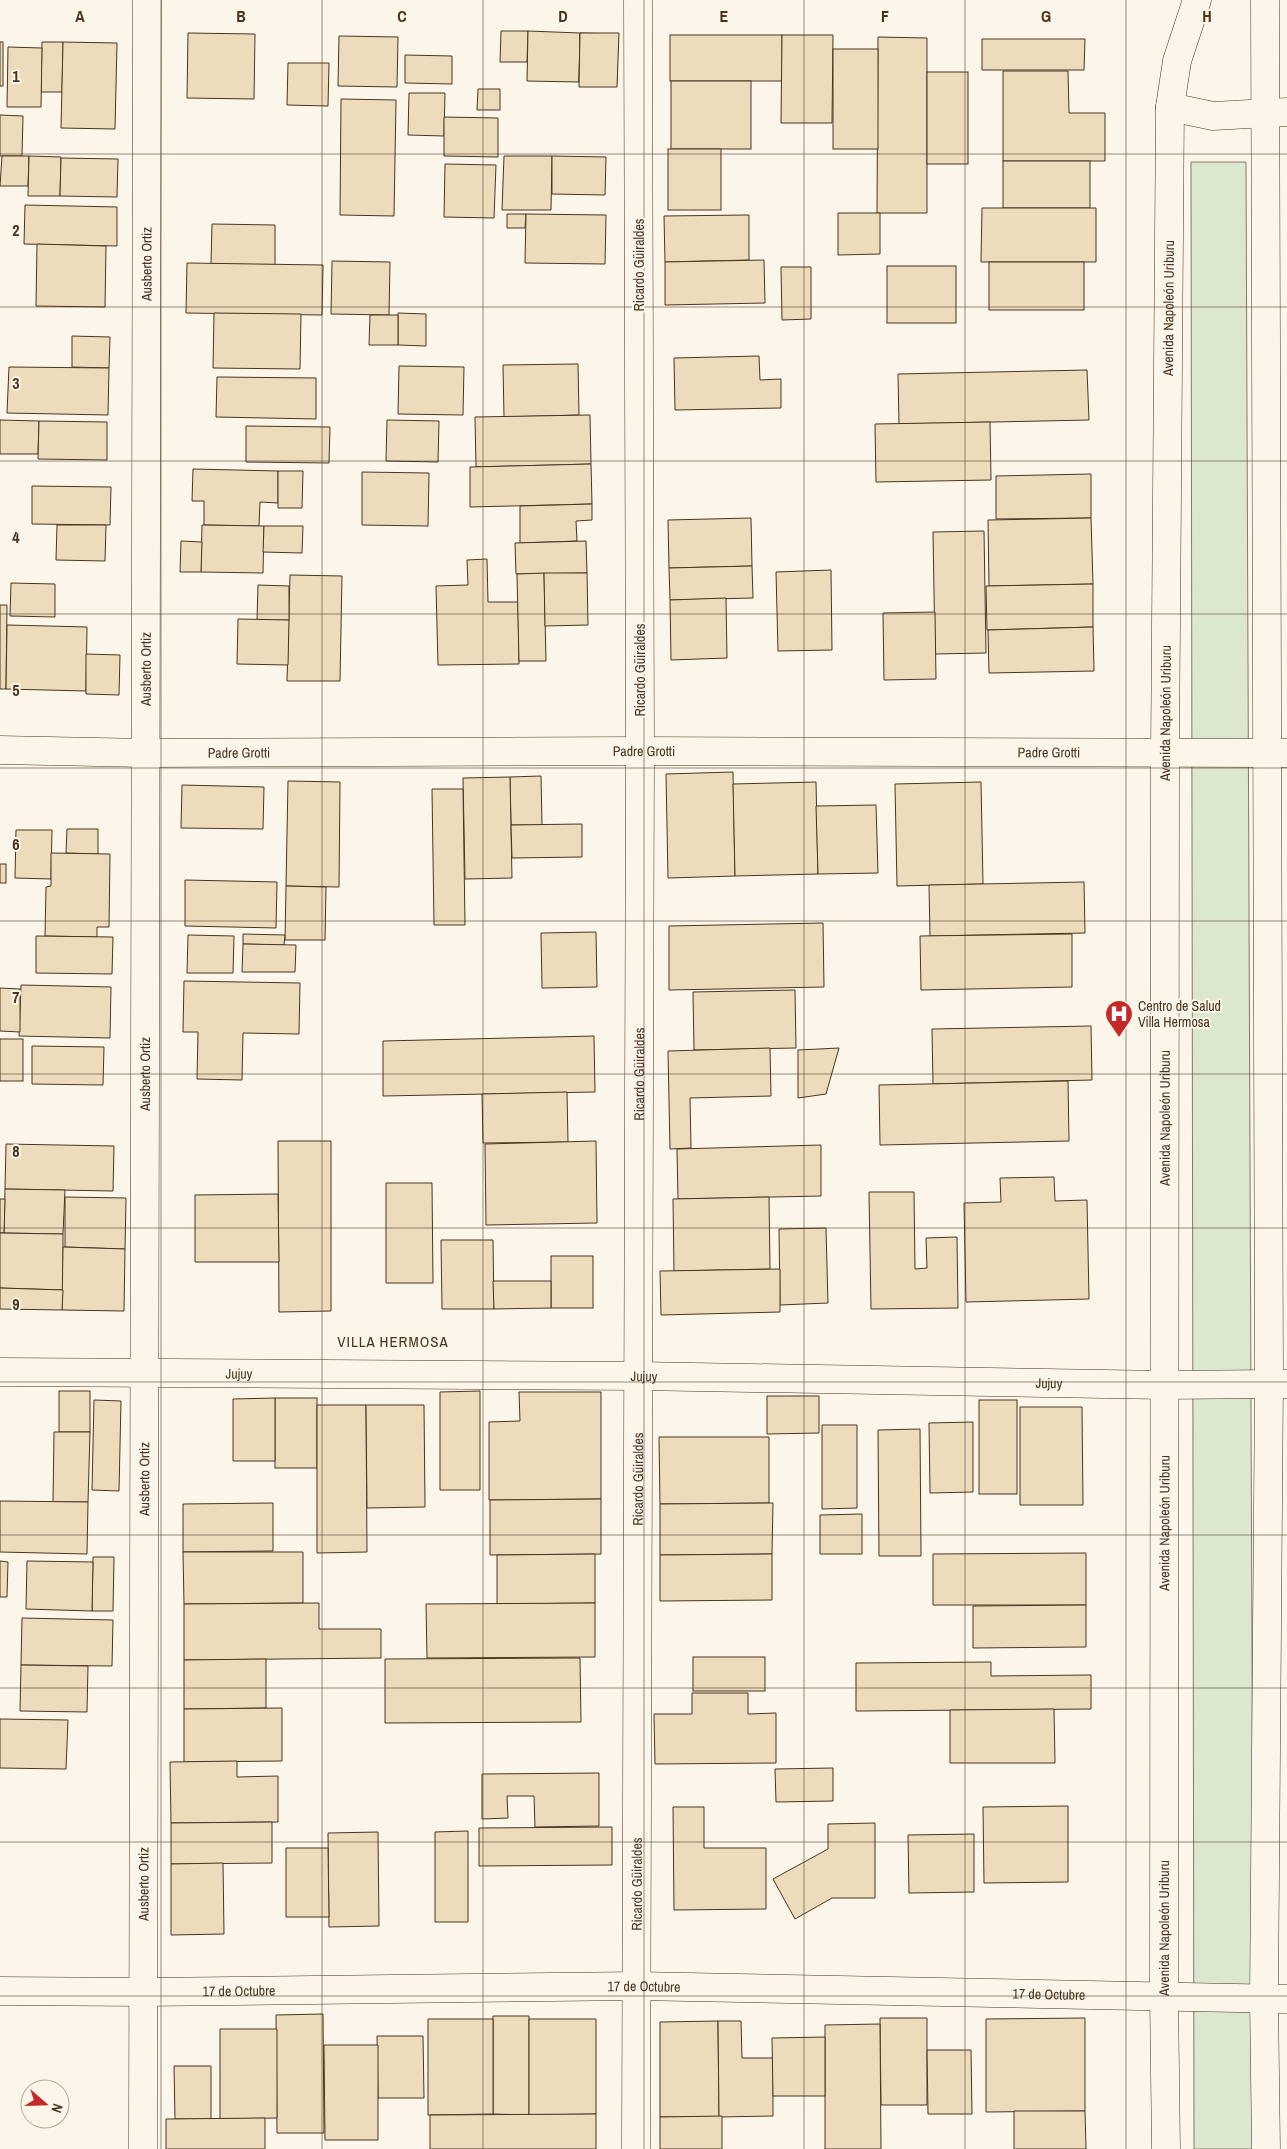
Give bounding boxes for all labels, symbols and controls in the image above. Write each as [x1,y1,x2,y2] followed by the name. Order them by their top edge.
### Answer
[75,5,85,27] text: A
[236,5,246,27] text: B
[397,5,407,27] text: C
[558,5,568,27] text: D
[720,5,729,27] text: E
[881,5,889,27] text: F
[1041,5,1051,27] text: G
[1202,5,1212,27] text: H
[12,65,20,87] text: 1
[630,218,648,312] street label: Ricardo Güiraldes
[12,219,20,241] text: 2
[137,227,156,302] street label: Ausberto Ortiz
[1159,240,1178,377] street label: Avenida Napoleón Uriburu
[12,372,20,394] text: 3
[12,526,20,548] text: 4
[631,623,649,717] street label: Ricardo Güiraldes
[137,632,155,707] street label: Ausberto Ortiz
[1156,645,1175,782] street label: Avenida Napoleón Uriburu
[12,679,20,701] text: 5
[613,742,675,760] street label: Padre Grotti
[208,743,270,762] street label: Padre Grotti
[1018,743,1080,761] street label: Padre Grotti
[12,833,20,855] text: 6
[12,986,20,1008] text: 7
[1138,997,1221,1031] place label: Centro de Salud Villa Hermosa
[1104,999,1134,1038] hospital icon: Centro de Salud Villa Hermosa
[630,1027,648,1121] street label: Ricardo Güiraldes
[136,1037,154,1112] street label: Ausberto Ortiz
[1156,1050,1174,1187] street label: Avenida Napoleón Uriburu
[12,1140,20,1162] text: 8
[12,1293,20,1315] text: 9
[337,1331,449,1352] district label: VILLA HERMOSA
[226,1364,253,1383] street label: Jujuy
[631,1367,658,1385] street label: Jujuy
[1035,1374,1063,1392] street label: Jujuy
[629,1432,647,1526] street label: Ricardo Güiraldes
[135,1442,153,1517] street label: Ausberto Ortiz
[1155,1455,1173,1592] street label: Avenida Napoleón Uriburu
[628,1837,646,1931] street label: Ricardo Güiraldes
[134,1847,153,1922] street label: Ausberto Ortiz
[1155,1860,1173,1997] street label: Avenida Napoleón Uriburu
[607,1977,681,1996] street label: 17 de Octubre
[202,1981,276,2000] street label: 17 de Octubre
[1012,1985,1085,2004] street label: 17 de Octubre
[20,2079,70,2129] north arrow
[47,2101,67,2115] text: N

